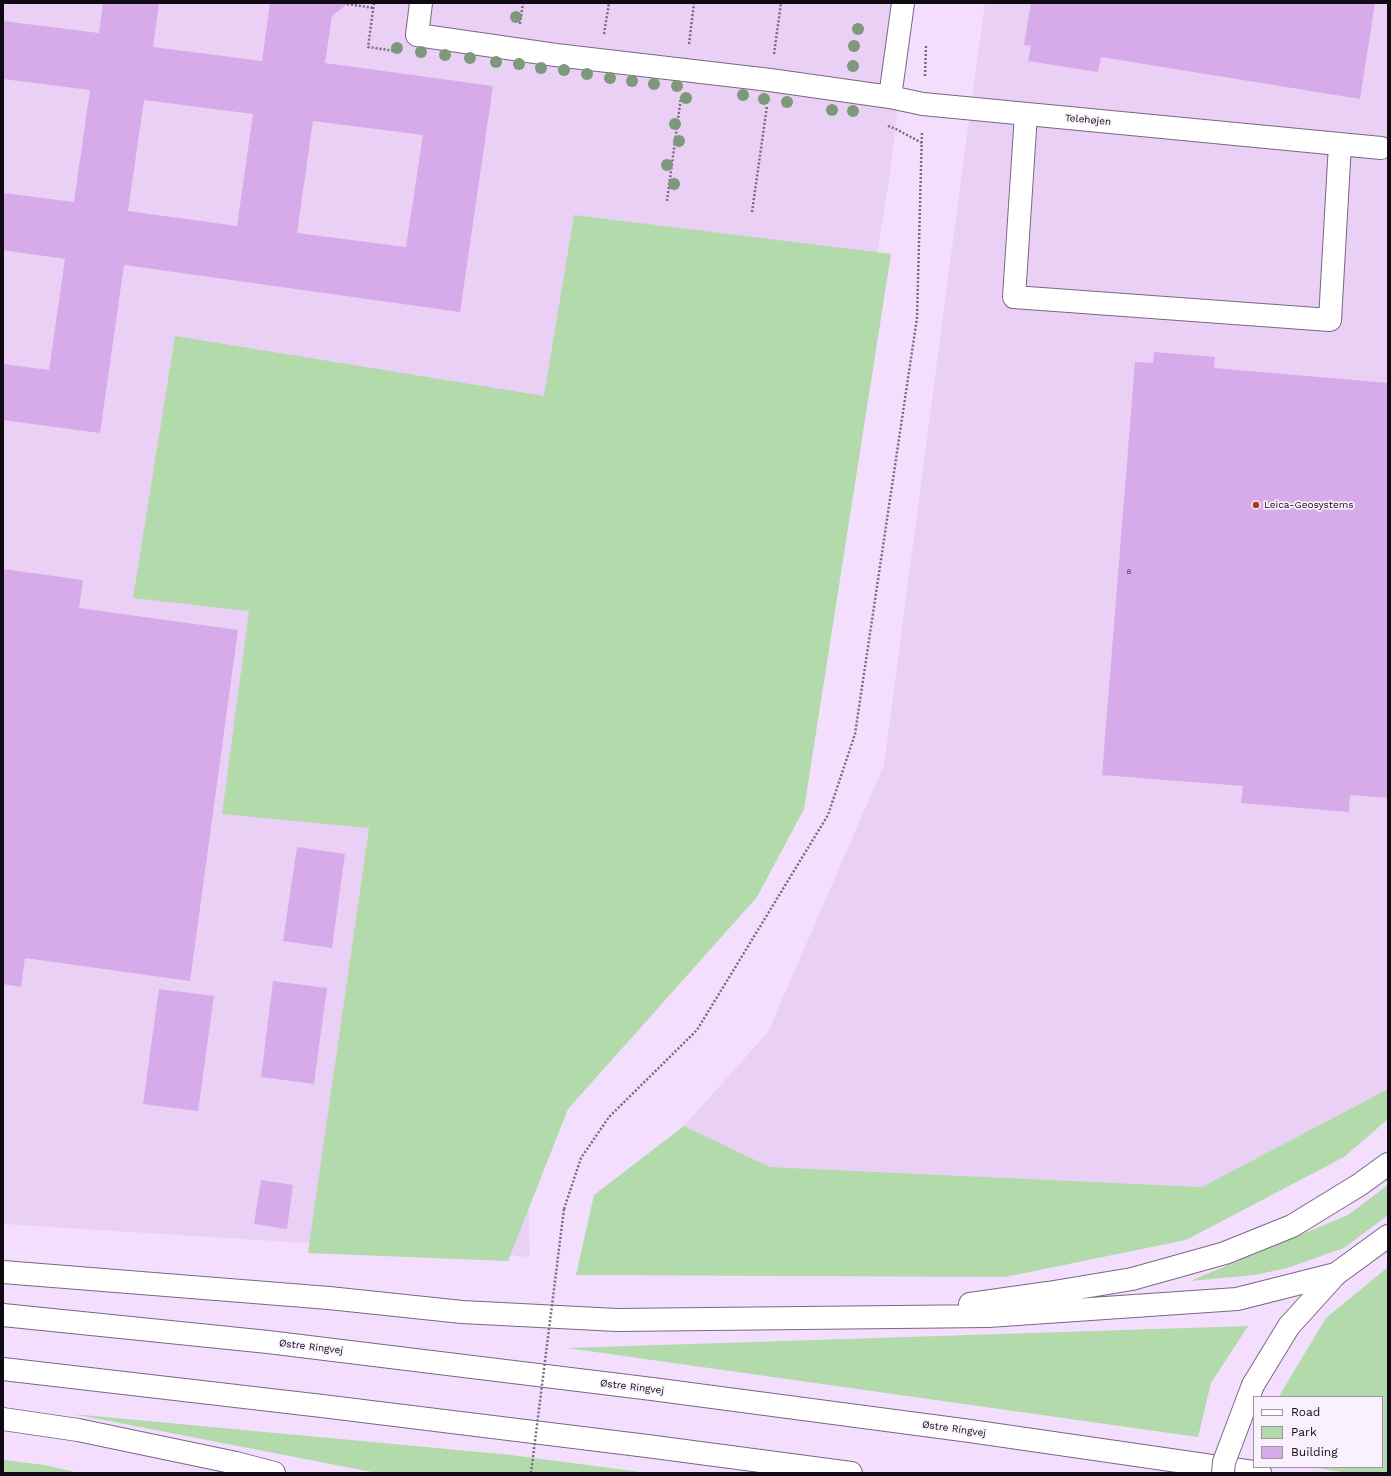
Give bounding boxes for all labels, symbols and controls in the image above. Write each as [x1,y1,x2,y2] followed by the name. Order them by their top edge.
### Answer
[1064,112,1112,128] street label: Telehøjen
[1264,499,1353,511] place label: Leica-Geosystems
[1251,500,1261,510] marker: Leica-Geosystems
[1127,567,1131,577] house number: 8
[278,1337,344,1357] street label: Østre Ringvej
[599,1377,665,1397] street label: Østre Ringvej
[1253,1396,1383,1468] legend
[1291,1405,1320,1419] text: Road
[921,1419,987,1439] street label: Østre Ringvej
[1291,1425,1317,1439] text: Park
[1291,1445,1338,1459] text: Building

